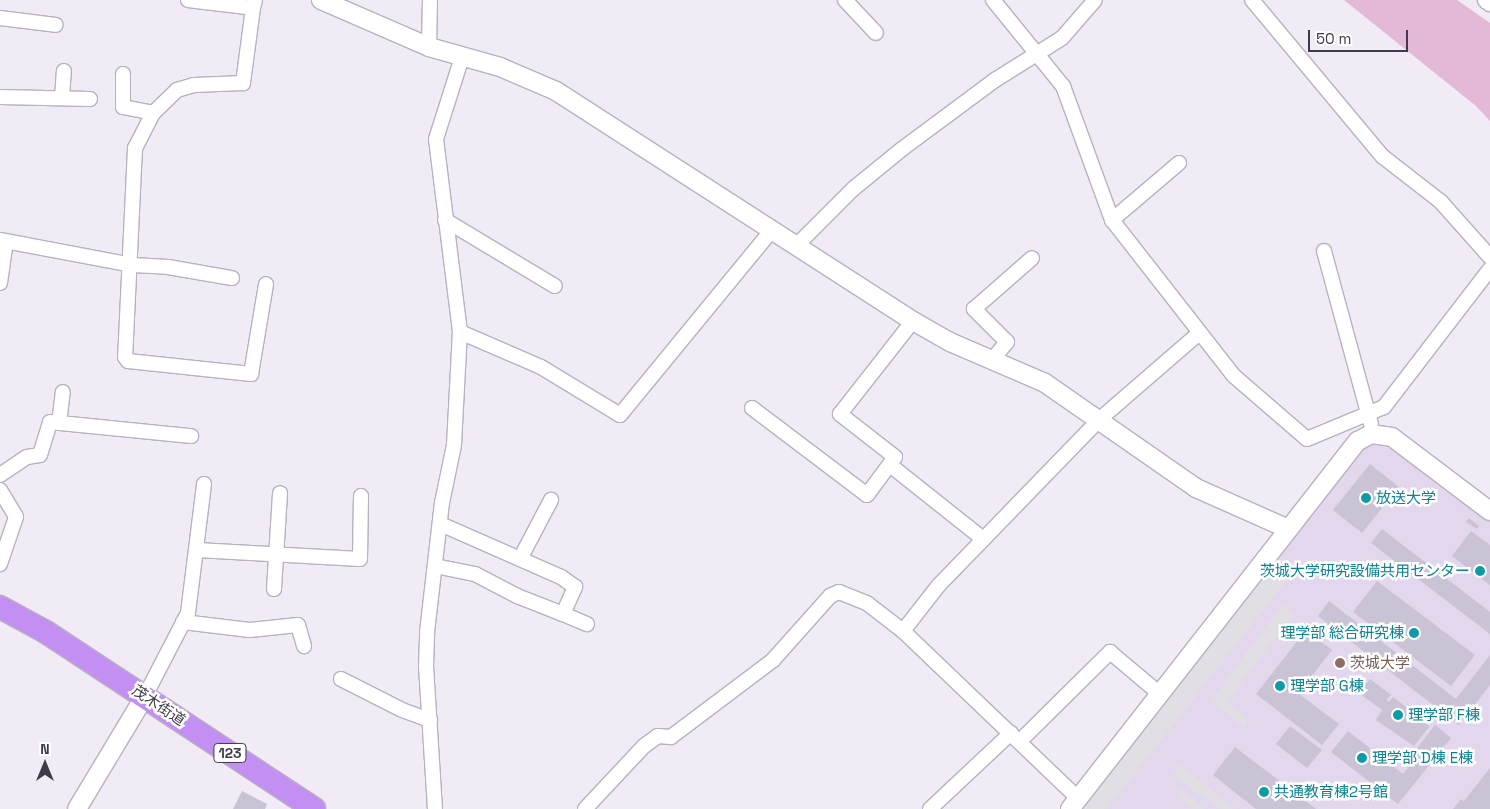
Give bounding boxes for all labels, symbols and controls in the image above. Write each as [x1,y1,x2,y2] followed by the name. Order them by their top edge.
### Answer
[1310,20,1410,52] scale bar
[1316,29,1351,48] text: 50 m
[1376,489,1436,507] place label: 放送大学
[1360,492,1372,504] marker: 放送大学
[1260,562,1470,580] place label: 茨城大学研究設備共用センター
[1474,565,1486,577] marker: 茨城大学研究設備共用センター
[1280,624,1404,642] place label: 理学部 総合研究棟
[1408,627,1420,639] marker: 理学部 総合研究棟
[1350,654,1410,672] place label: 茨城大学
[1334,657,1346,669] marker: 茨城大学
[1290,677,1364,695] place label: 理学部 G棟
[1274,680,1286,692] marker: 理学部 G棟
[129,681,189,729] street label: 茂木街道
[1408,706,1480,724] place label: 理学部 F棟
[1392,709,1404,721] marker: 理学部 F棟
[20,739,70,789] north arrow
[40,740,50,758] text: N
[212,741,248,764] road number: 123
[1372,749,1473,767] place label: 理学部 D棟 E棟
[1356,752,1368,764] marker: 理学部 D棟 E棟
[1274,783,1388,801] place label: 共通教育棟2号館
[1258,786,1270,798] marker: 共通教育棟2号館

